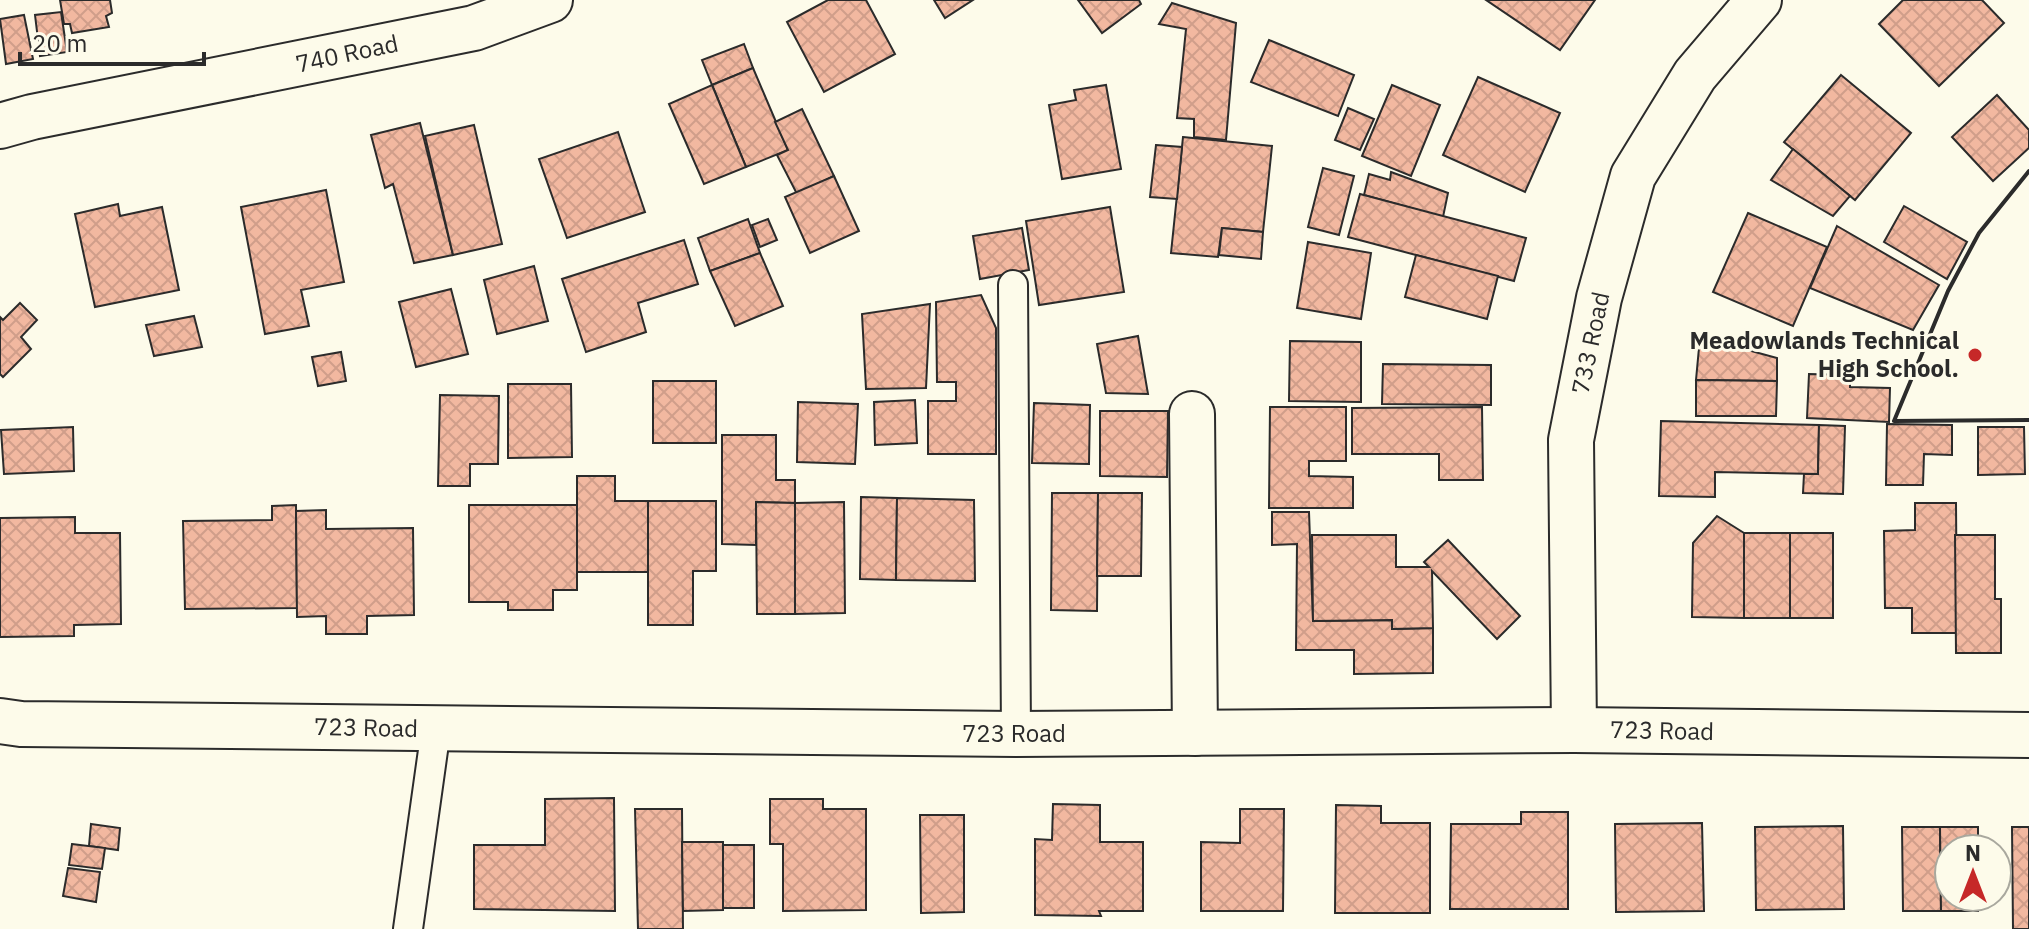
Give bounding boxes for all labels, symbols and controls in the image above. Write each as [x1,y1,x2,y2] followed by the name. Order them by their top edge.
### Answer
[20,16,204,66] scale bar
[32,27,87,59] text: 20 m
[293,27,401,79] street label: 740 Road
[1564,289,1616,397] street label: 733 Road
[1689,324,1959,384] place label: Meadowlands Technical High School.
[1966,346,1984,364] marker: Meadowlands Technical High School.
[314,710,418,744] street label: 723 Road
[1610,713,1714,747] street label: 723 Road
[962,717,1066,749] street label: 723 Road
[1933,833,2013,913] north arrow
[1965,838,1981,867] text: N

